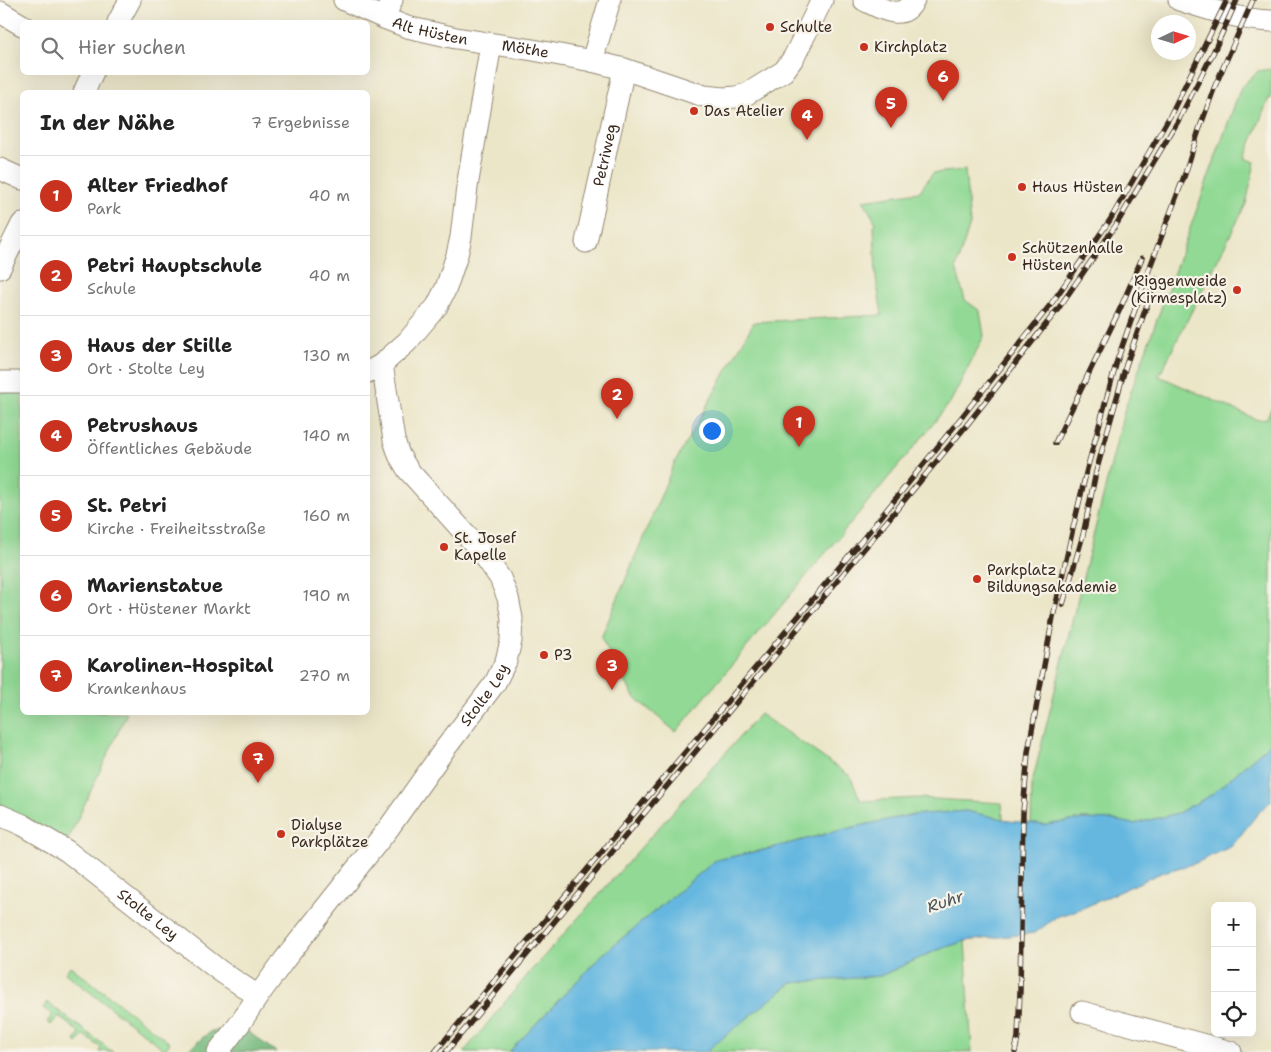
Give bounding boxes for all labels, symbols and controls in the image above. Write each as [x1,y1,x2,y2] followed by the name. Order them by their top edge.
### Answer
[389,12,469,50] street label: Alt Hüsten
[1151,15,1196,60] north arrow
[780,17,832,37] place label: Schulte
[20,20,370,75] search box
[764,21,776,33] marker: Schulte
[38,34,66,62] icon: search
[78,35,186,60] text: Hier suchen
[500,35,551,63] street label: Möthe
[874,37,948,57] place label: Kirchplatz
[858,41,870,53] marker: Kirchplatz
[927,60,959,101] pin: 6
[875,87,907,128] pin: 5
[791,99,823,140] pin: 4
[704,101,785,121] place label: Das Atelier
[688,105,700,117] marker: Das Atelier
[40,109,175,137] text: In der Nähe
[251,112,350,133] text: 7 Ergebnisse
[588,122,622,188] street label: Petriweg
[87,173,228,198] text: Alter Friedhof
[1032,177,1123,197] place label: Haus Hüsten
[1016,181,1028,193] marker: Haus Hüsten
[52,185,60,206] text: 1
[308,185,350,206] text: 40 m
[87,198,121,219] text: Park
[1022,238,1123,275] place label: Schützenhalle Hüsten
[1006,251,1018,263] marker: Schützenhalle Hüsten
[87,253,262,278] text: Petri Hauptschule
[50,265,62,286] text: 2
[308,265,350,286] text: 40 m
[1130,271,1227,308] place label: Riggenweide (Kirmesplatz)
[87,278,136,299] text: Schule
[1231,284,1243,296] marker: Riggenweide (Kirmesplatz)
[87,333,232,358] text: Haus der Stille
[50,345,62,366] text: 3
[303,345,350,366] text: 130 m
[87,358,205,379] text: Ort · Stolte Ley
[601,378,633,419] pin: 2
[783,406,815,447] pin: 1
[87,413,198,438] text: Petrushaus
[699,418,725,444] your location
[50,425,62,446] text: 4
[303,425,350,446] text: 140 m
[87,438,252,459] text: Öffentliches Gebäude
[87,493,167,518] text: St. Petri
[51,505,61,526] text: 5
[303,505,350,526] text: 160 m
[87,518,266,539] text: Kirche · Freiheitsstraße
[454,528,517,565] place label: St. Josef Kapelle
[438,541,450,553] marker: St. Josef Kapelle
[987,560,1117,597] place label: Parkplatz Bildungsakademie
[87,573,223,598] text: Marienstatue
[971,573,983,585] marker: Parkplatz Bildungsakademie
[50,585,62,606] text: 6
[303,585,350,606] text: 190 m
[87,598,251,619] text: Ort · Hüstener Markt
[554,645,572,665] place label: P3
[538,649,550,661] marker: P3
[596,649,628,690] pin: 3
[87,653,274,678] text: Karolinen-Hospital
[456,660,513,730] street label: Stolte Ley
[50,665,62,686] text: 7
[299,665,350,686] text: 270 m
[87,678,187,699] text: Krankenhaus
[242,742,274,783] pin: 7
[291,815,369,852] place label: Dialyse Parkplätze
[275,828,287,840] marker: Dialyse Parkplätze
[113,884,183,945] street label: Stolte Ley
[924,885,967,917] water label: Ruhr
[1211,902,1256,1037] map controls
[1211,902,1256,947] button: +
[1211,947,1256,992] button: −
[1211,992,1256,1037] button: locate

